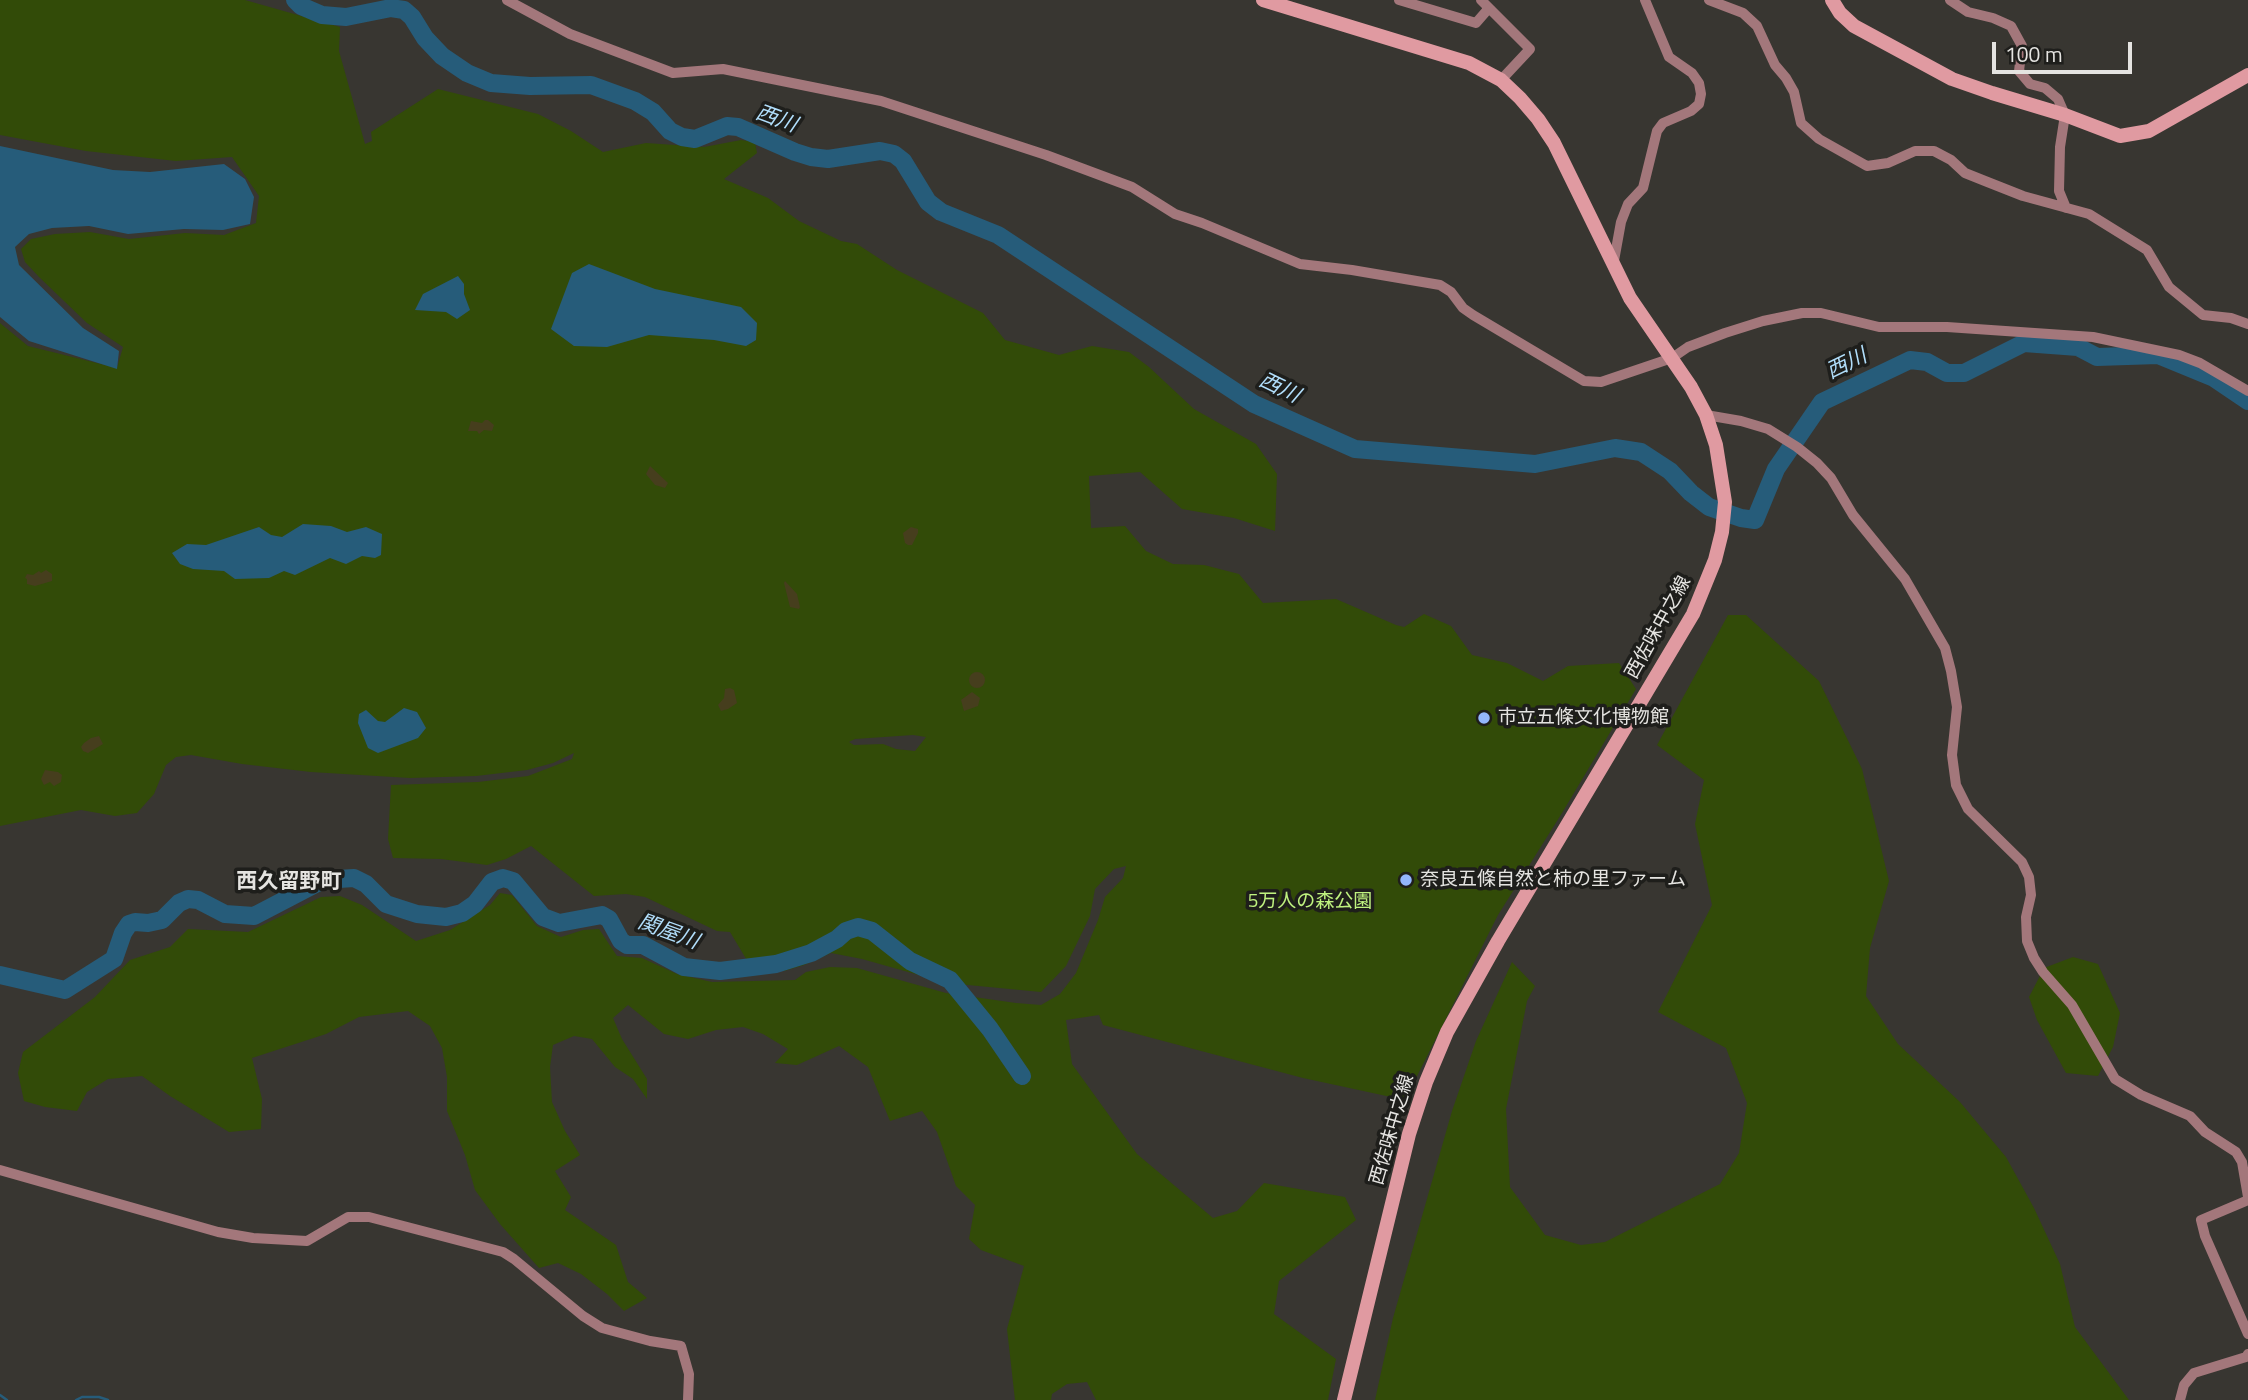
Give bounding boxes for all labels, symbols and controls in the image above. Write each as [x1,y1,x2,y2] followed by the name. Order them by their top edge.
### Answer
[1996,28,2136,72] scale bar
[2005,38,2062,70] text: 100 m
[752,101,800,139] water label: 西川
[1823,344,1871,386] water label: 西川
[1255,368,1303,410] water label: 西川
[1621,573,1697,683] street label: 西佐味中之線
[1498,707,1669,729] place label: 市立五條文化博物館
[1476,710,1492,726] marker: 市立五條文化博物館
[1420,869,1686,891] place label: 奈良五條自然と柿の里ファーム
[237,870,341,896] district label: 西久留野町
[1398,872,1414,888] marker: 奈良五條自然と柿の里ファーム
[1248,891,1372,913] park label: 5万人の森公園
[634,910,702,956] water label: 関屋川
[1366,1072,1420,1188] street label: 西佐味中之線

